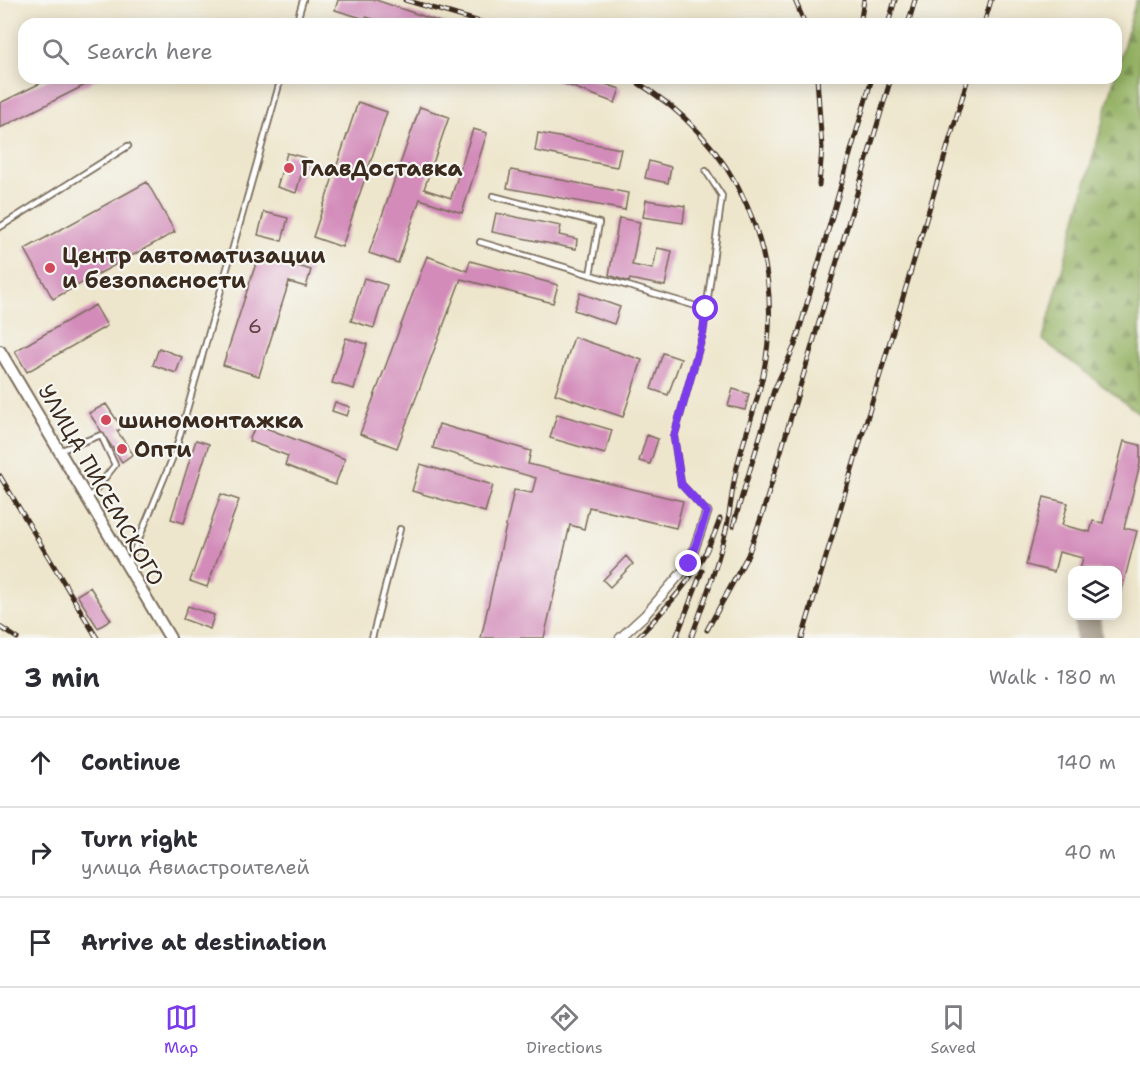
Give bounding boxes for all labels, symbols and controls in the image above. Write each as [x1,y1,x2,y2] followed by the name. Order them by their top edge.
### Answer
[18,18,1122,84] search box
[39,35,72,68] icon: search
[87,37,213,66] text: Search here
[301,154,463,183] place label: ГлавДоставка
[282,161,296,175] marker: ГлавДоставка
[62,241,325,295] place label: Центр автоматизации и безопасности
[43,261,57,275] marker: Центр автоматизации и безопасности
[692,295,718,321] route start
[248,313,262,339] house number: 6
[31,379,171,591] street label: УЛИЦА ПИСЕМСКОГО
[118,406,303,435] place label: шиномонтажка
[99,413,113,427] marker: шиномонтажка
[134,435,192,464] place label: Опти
[115,442,129,456] marker: Опти
[675,550,701,576] route end
[1068,566,1122,620] map controls
[1068,566,1122,620] button: layers
[24,660,100,695] text: 3 min
[989,664,1116,690] text: Walk · 180 m
[24,746,57,779] icon: ahead
[81,748,181,777] text: Continue
[1057,749,1116,775] text: 140 m
[81,825,198,854] text: Turn right
[24,836,57,869] icon: right
[1064,839,1116,865] text: 40 m
[81,854,310,880] text: улица Авиастроителей
[24,926,57,959] icon: arrive
[81,928,327,957] text: Arrive at destination
[164,1001,198,1058] tab: Map
[526,1001,603,1058] tab: Directions
[931,1001,976,1058] tab: Saved

